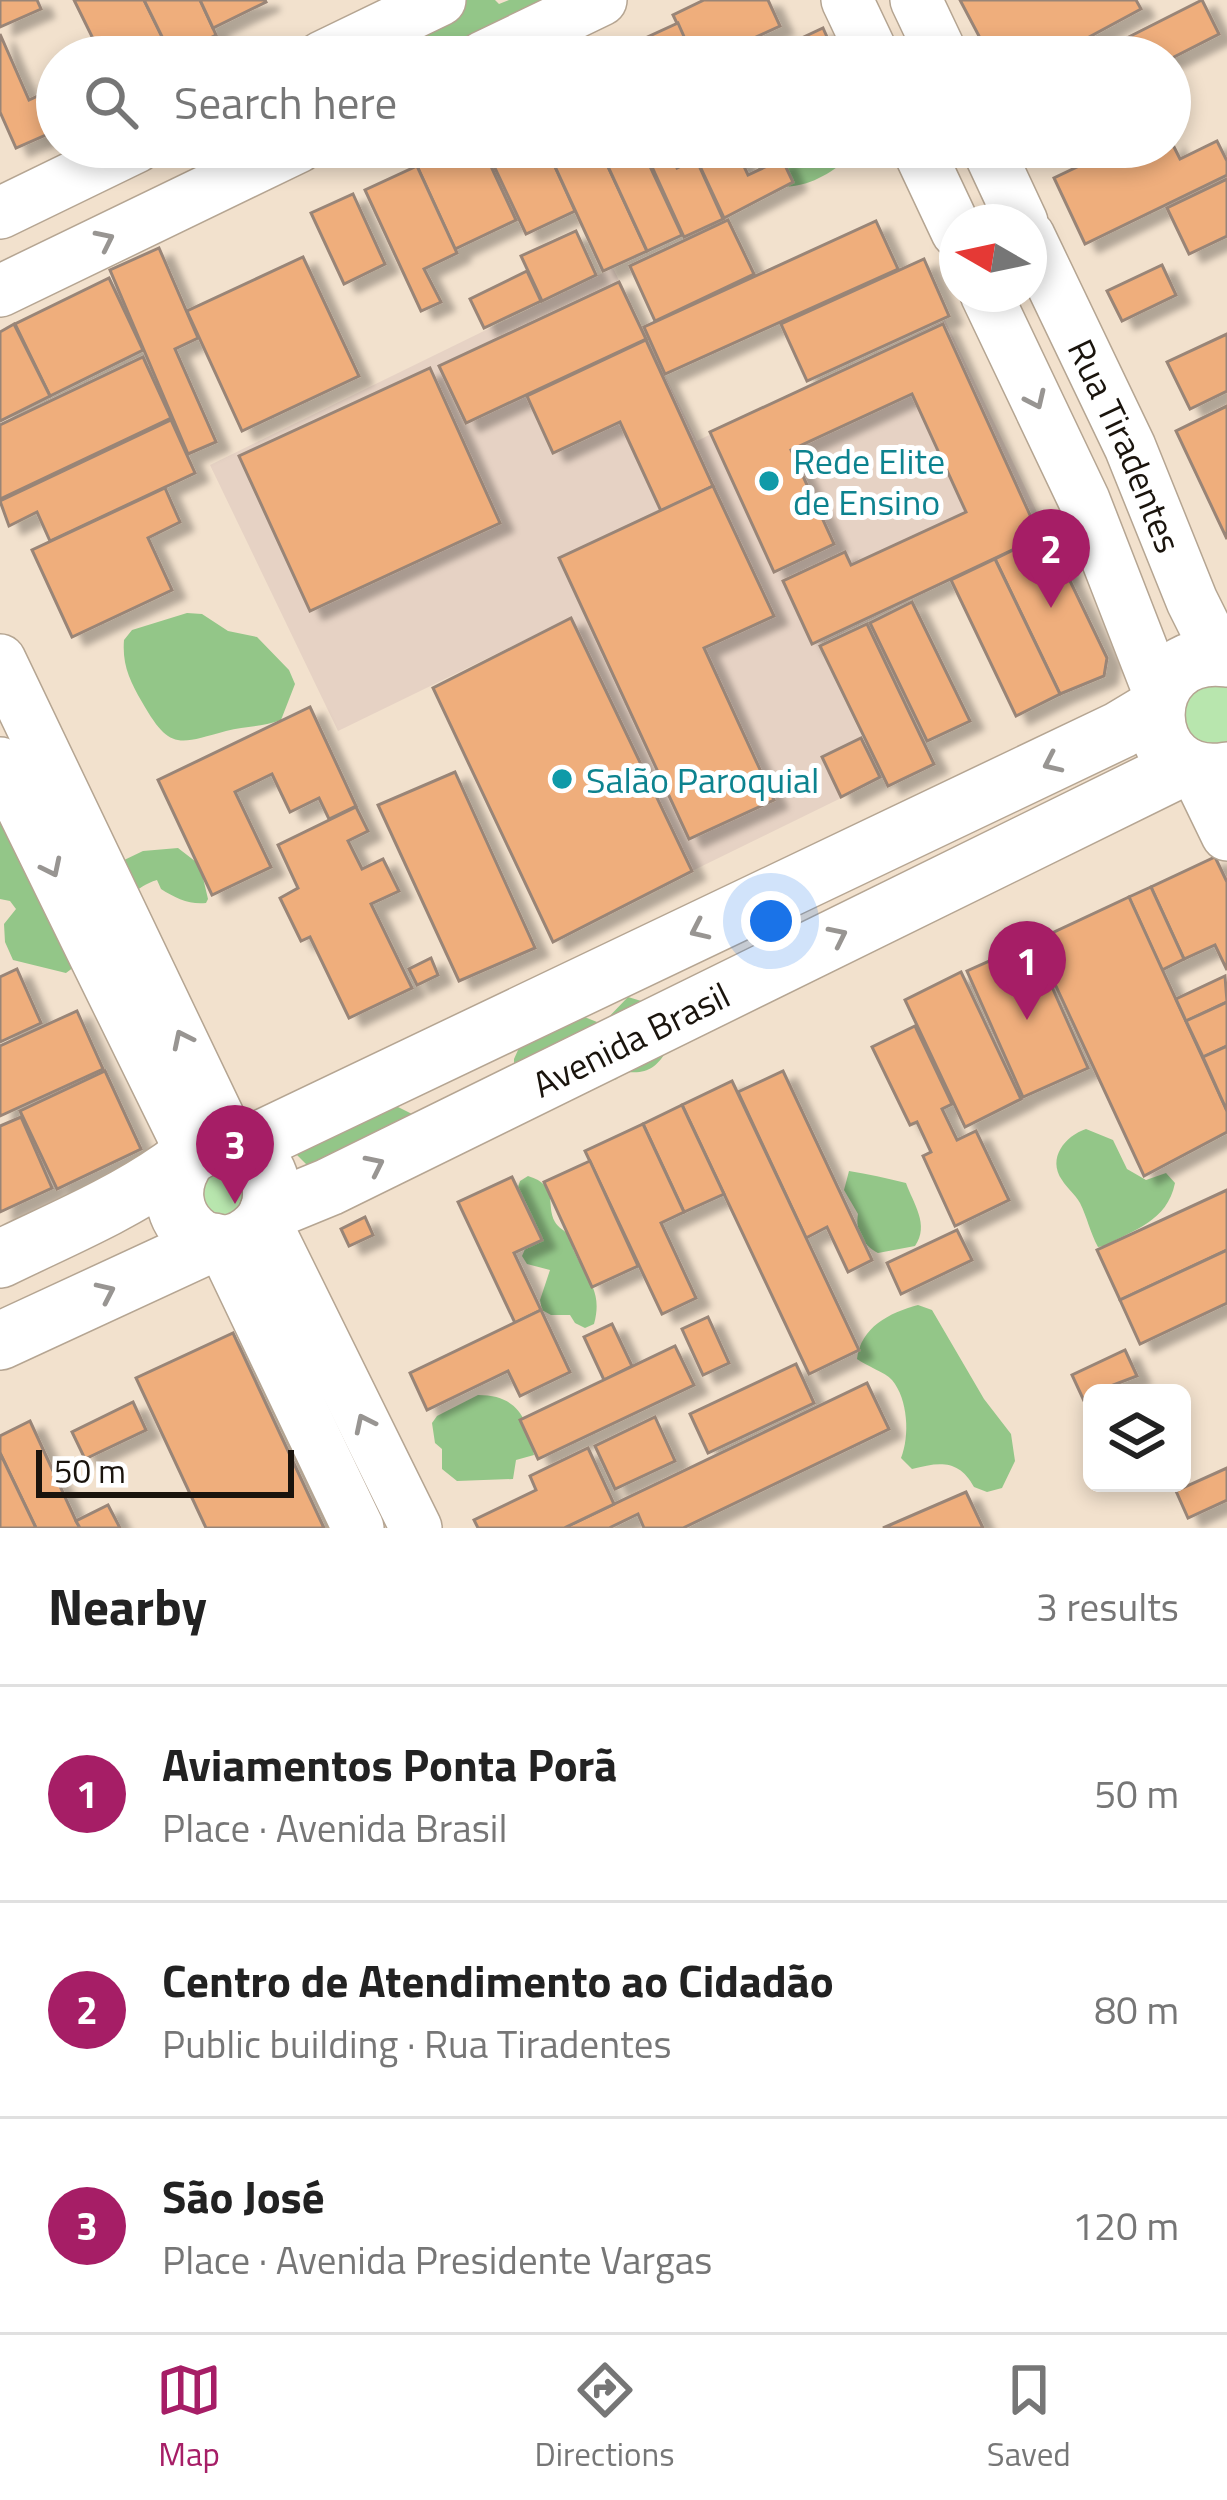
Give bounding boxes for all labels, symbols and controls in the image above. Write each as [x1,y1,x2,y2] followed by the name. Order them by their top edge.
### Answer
[36,36,1191,168] search box
[174,68,397,136] text: Search here
[78,69,144,135] icon: search
[939,204,1047,312] north arrow
[93,231,114,255] one-way arrow
[1055,329,1197,561] street label: Rua Tiradentes
[1022,388,1045,409] one-way arrow
[793,433,945,529] place label: Rede Elite de Ensino
[756,468,782,494] marker: Rede Elite de Ensino
[1012,509,1090,608] pin: 2
[1043,749,1064,772] one-way arrow
[586,752,819,807] place label: Salão Paroquial
[549,766,575,792] marker: Salão Paroquial
[37,856,60,878] one-way arrow
[741,891,801,951] your location
[690,916,711,939] one-way arrow
[988,921,1066,1020] pin: 1
[826,927,847,951] one-way arrow
[522,967,739,1111] street label: Avenida Brasil
[173,1030,196,1051] one-way arrow
[196,1105,274,1204] pin: 3
[363,1155,384,1179] one-way arrow
[94,1283,115,1306] one-way arrow
[1083,1384,1191,1492] map controls
[1083,1384,1191,1492] button: layers
[355,1414,379,1435] one-way arrow
[36,1444,294,1497] scale bar
[54,1446,126,1496] text: 50 m
[48,1567,207,1645] text: Nearby
[1036,1577,1179,1636] text: 3 results
[162,1730,617,1798] text: Aviamentos Ponta Porã
[76,1764,98,1823] text: 1
[1094,1764,1179,1823] text: 50 m
[162,1798,507,1857] text: Place · Avenida Brasil
[162,1946,834,2014] text: Centro de Atendimento ao Cidadão
[76,1980,98,2039] text: 2
[1094,1980,1179,2039] text: 80 m
[162,2014,672,2073] text: Public building · Rua Tiradentes
[162,2162,325,2230] text: São José
[76,2196,98,2255] text: 3
[1072,2196,1179,2255] text: 120 m
[162,2230,713,2289] text: Place · Avenida Presidente Vargas
[156,2357,222,2479] tab: Map
[535,2357,674,2479] tab: Directions
[987,2357,1071,2479] tab: Saved

